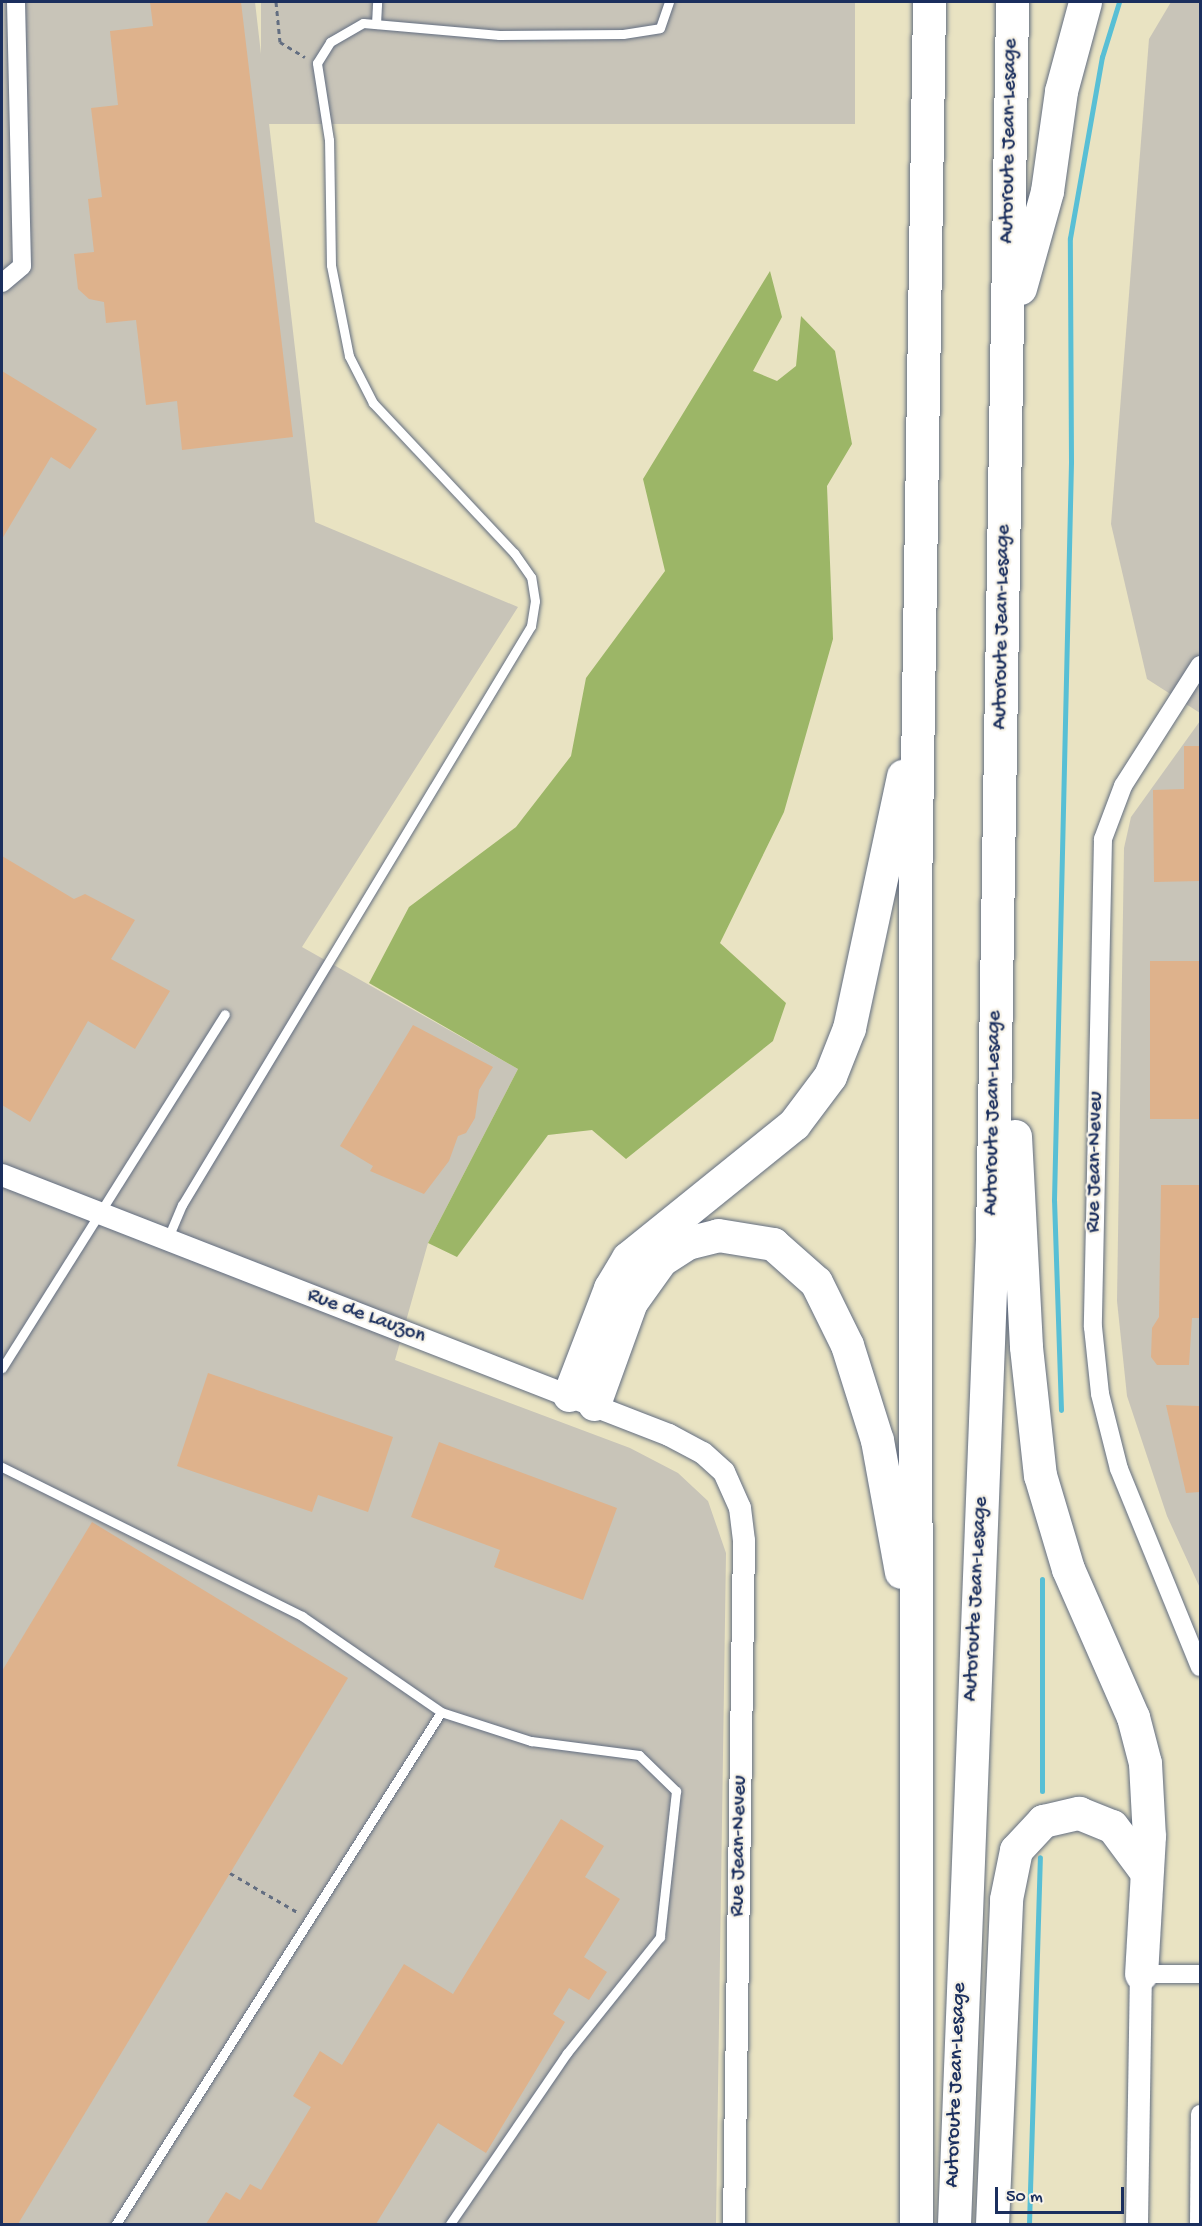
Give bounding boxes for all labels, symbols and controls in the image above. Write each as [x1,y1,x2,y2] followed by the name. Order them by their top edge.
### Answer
[996,38,1024,244] street label: Autoroute Jean-Lesage
[989,524,1017,730] street label: Autoroute Jean-Lesage
[980,1010,1008,1216] street label: Autoroute Jean-Lesage
[1082,1091,1110,1233] street label: Rue Jean-Neveu
[303,1284,429,1350] street label: Rue de Lauzon
[959,1496,995,1702] street label: Autoroute Jean-Lesage
[726,1775,754,1917] street label: Rue Jean-Neveu
[941,1982,973,2188] street label: Autoroute Jean-Lesage
[998,2175,1127,2213] scale bar
[1006,2187,1043,2208] text: 50 m

